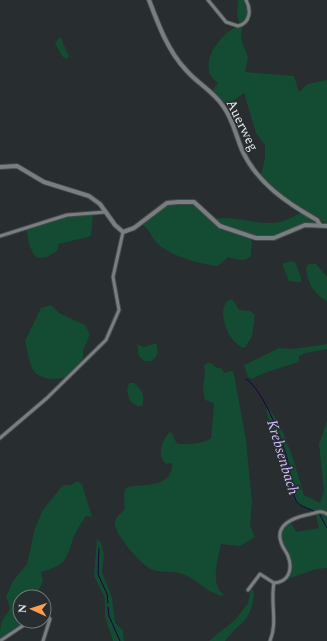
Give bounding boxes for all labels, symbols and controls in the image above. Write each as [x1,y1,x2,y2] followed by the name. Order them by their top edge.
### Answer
[221,96,264,155] street label: Auerweg
[260,417,305,498] water label: Krebsenbach
[12,589,52,629] north arrow
[14,604,31,613] text: N

